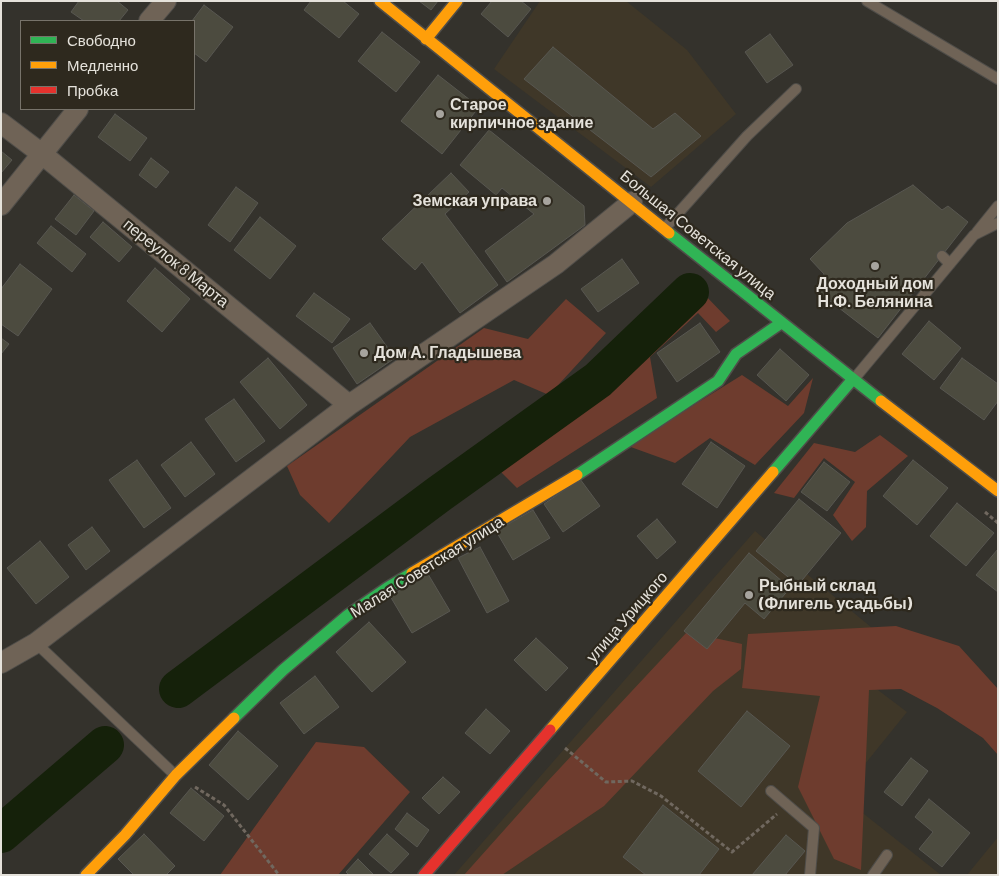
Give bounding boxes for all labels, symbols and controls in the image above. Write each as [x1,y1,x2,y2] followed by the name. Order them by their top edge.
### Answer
[20,20,195,110] legend
[67,31,136,49] text: Свободно
[67,56,138,74] text: Медленно
[67,81,118,99] text: Пробка
[450,95,593,133] place label: Старое кирпичное здание
[434,108,446,120] marker: Старое кирпичное здание
[616,166,780,304] street label: Большая Советская улица
[413,191,537,211] place label: Земская управа
[541,195,553,207] marker: Земская управа
[119,215,233,311] street label: переулок 8 Марта
[869,260,881,272] marker: Доходный дом Н.Ф. Белянина
[816,274,934,312] place label: Доходный дом Н.Ф. Белянина
[374,343,521,363] place label: Дом А. Гладышева
[358,347,370,359] marker: Дом А. Гладышева
[347,512,507,622] street label: Малая Советская улица
[582,568,672,666] street label: улица Урицкого
[759,576,912,614] place label: Рыбный склад (Флигель усадьбы)
[743,589,755,601] marker: Рыбный склад (Флигель усадьбы)

